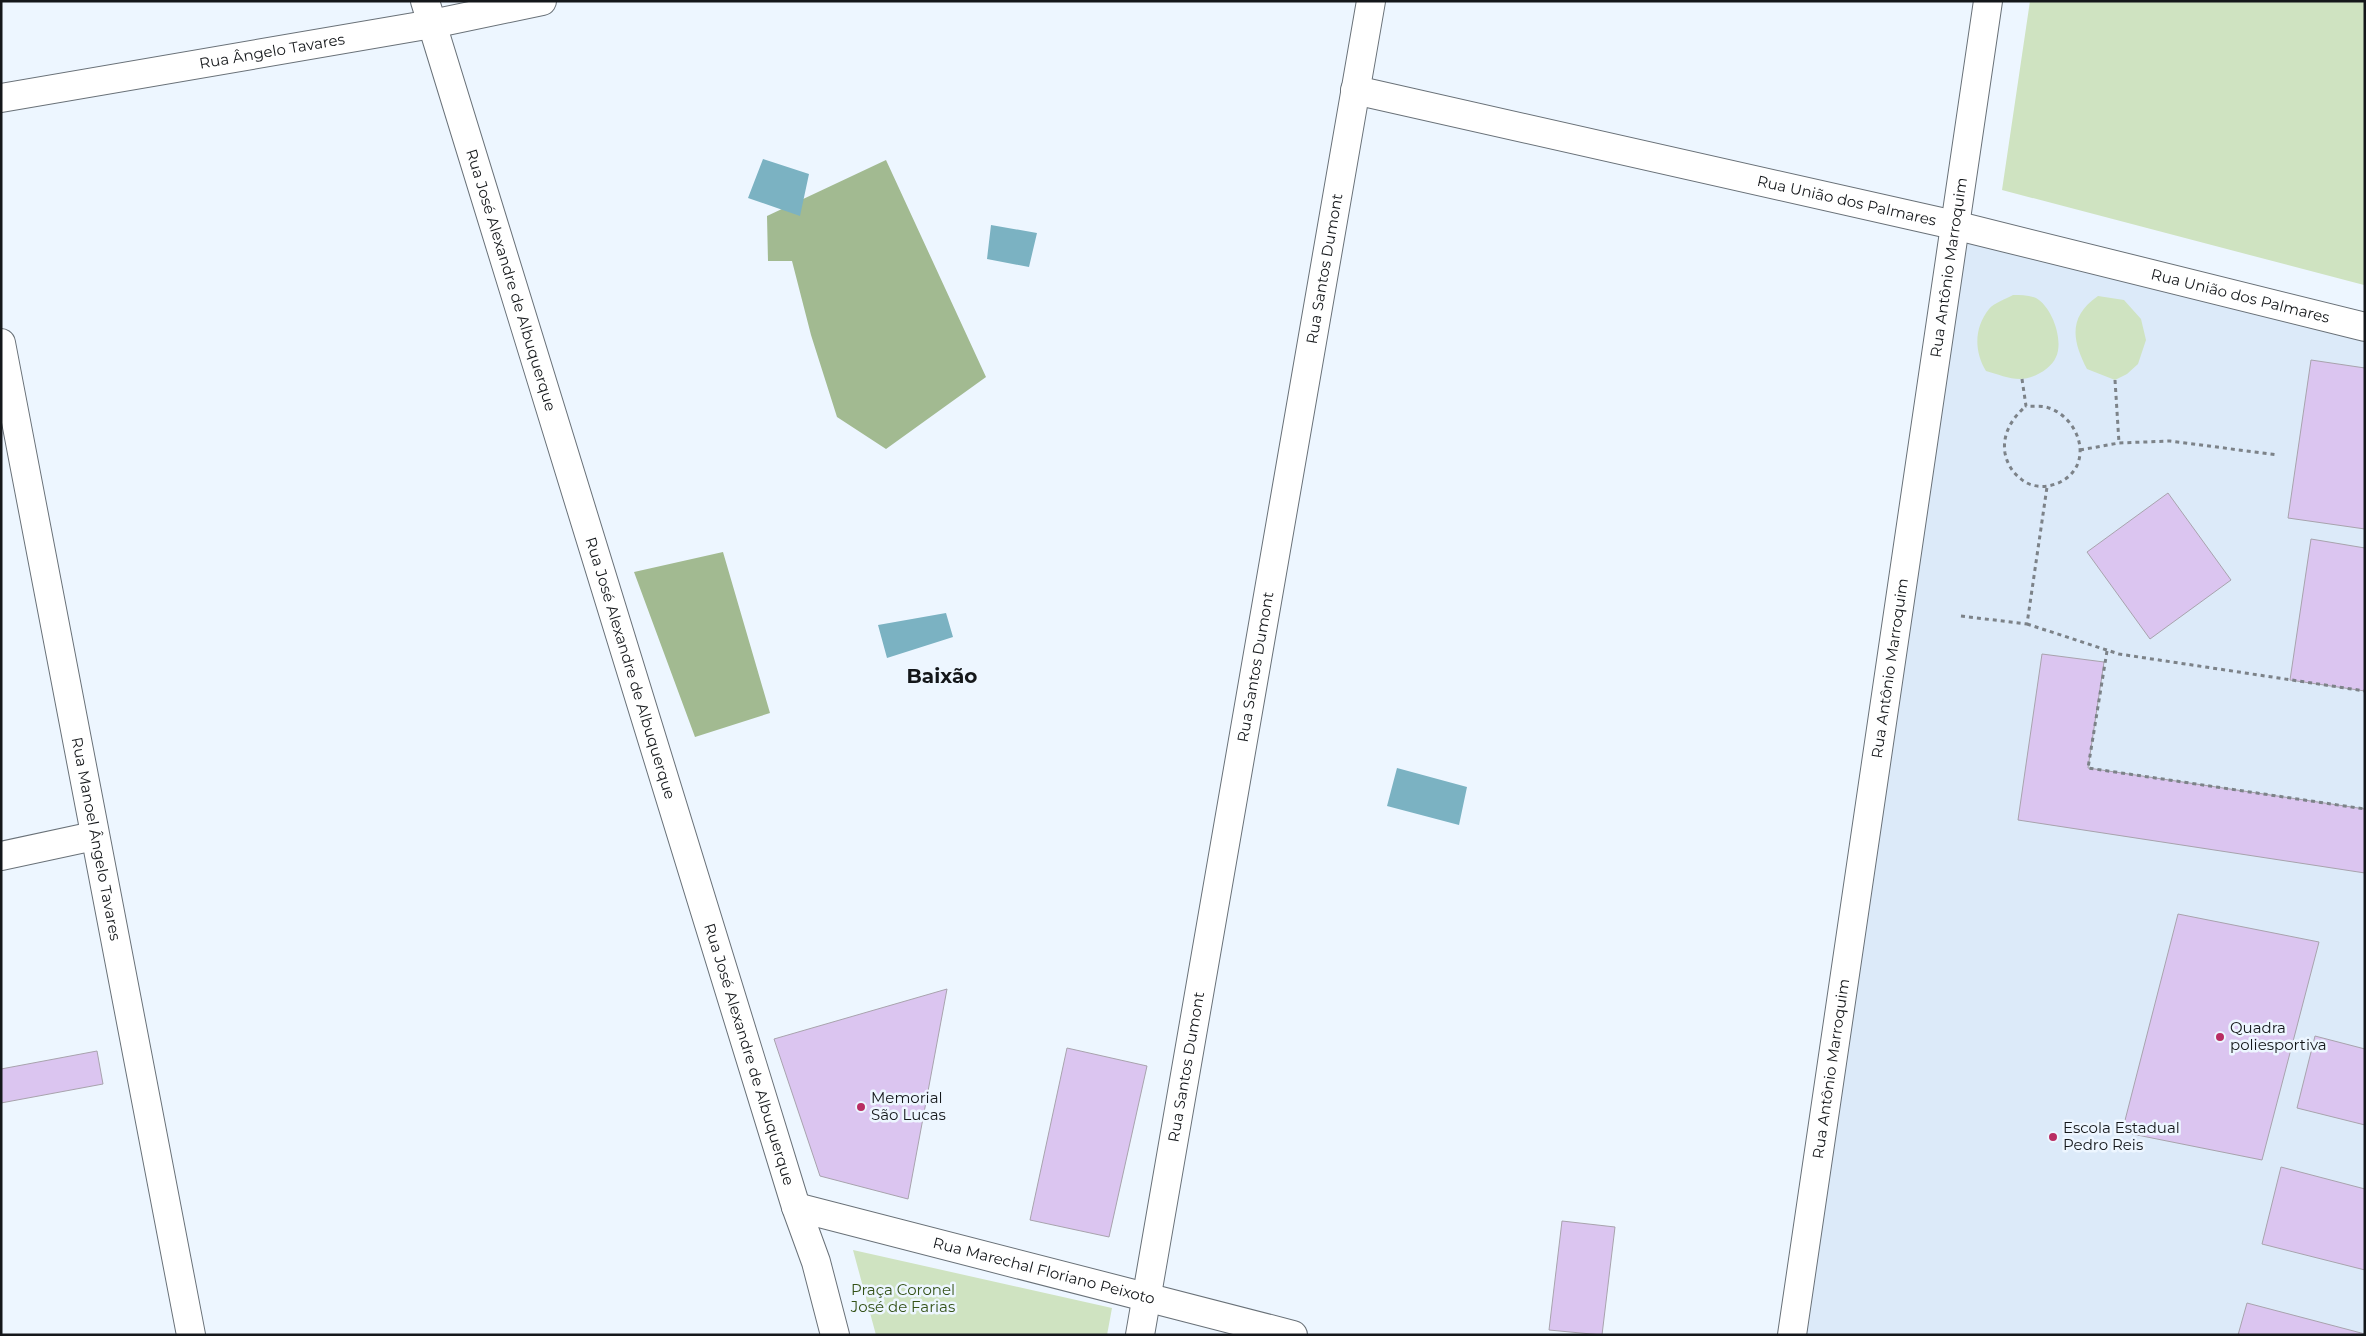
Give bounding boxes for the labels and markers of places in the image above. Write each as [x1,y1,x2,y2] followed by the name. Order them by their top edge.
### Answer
[2230,1018,2327,1054] place label: Quadra poliesportiva
[2214,1031,2226,1043] marker: Quadra poliesportiva
[871,1088,946,1124] place label: Memorial São Lucas
[855,1101,867,1113] marker: Memorial São Lucas
[2063,1118,2180,1154] place label: Escola Estadual Pedro Reis
[2047,1131,2059,1143] marker: Escola Estadual Pedro Reis

